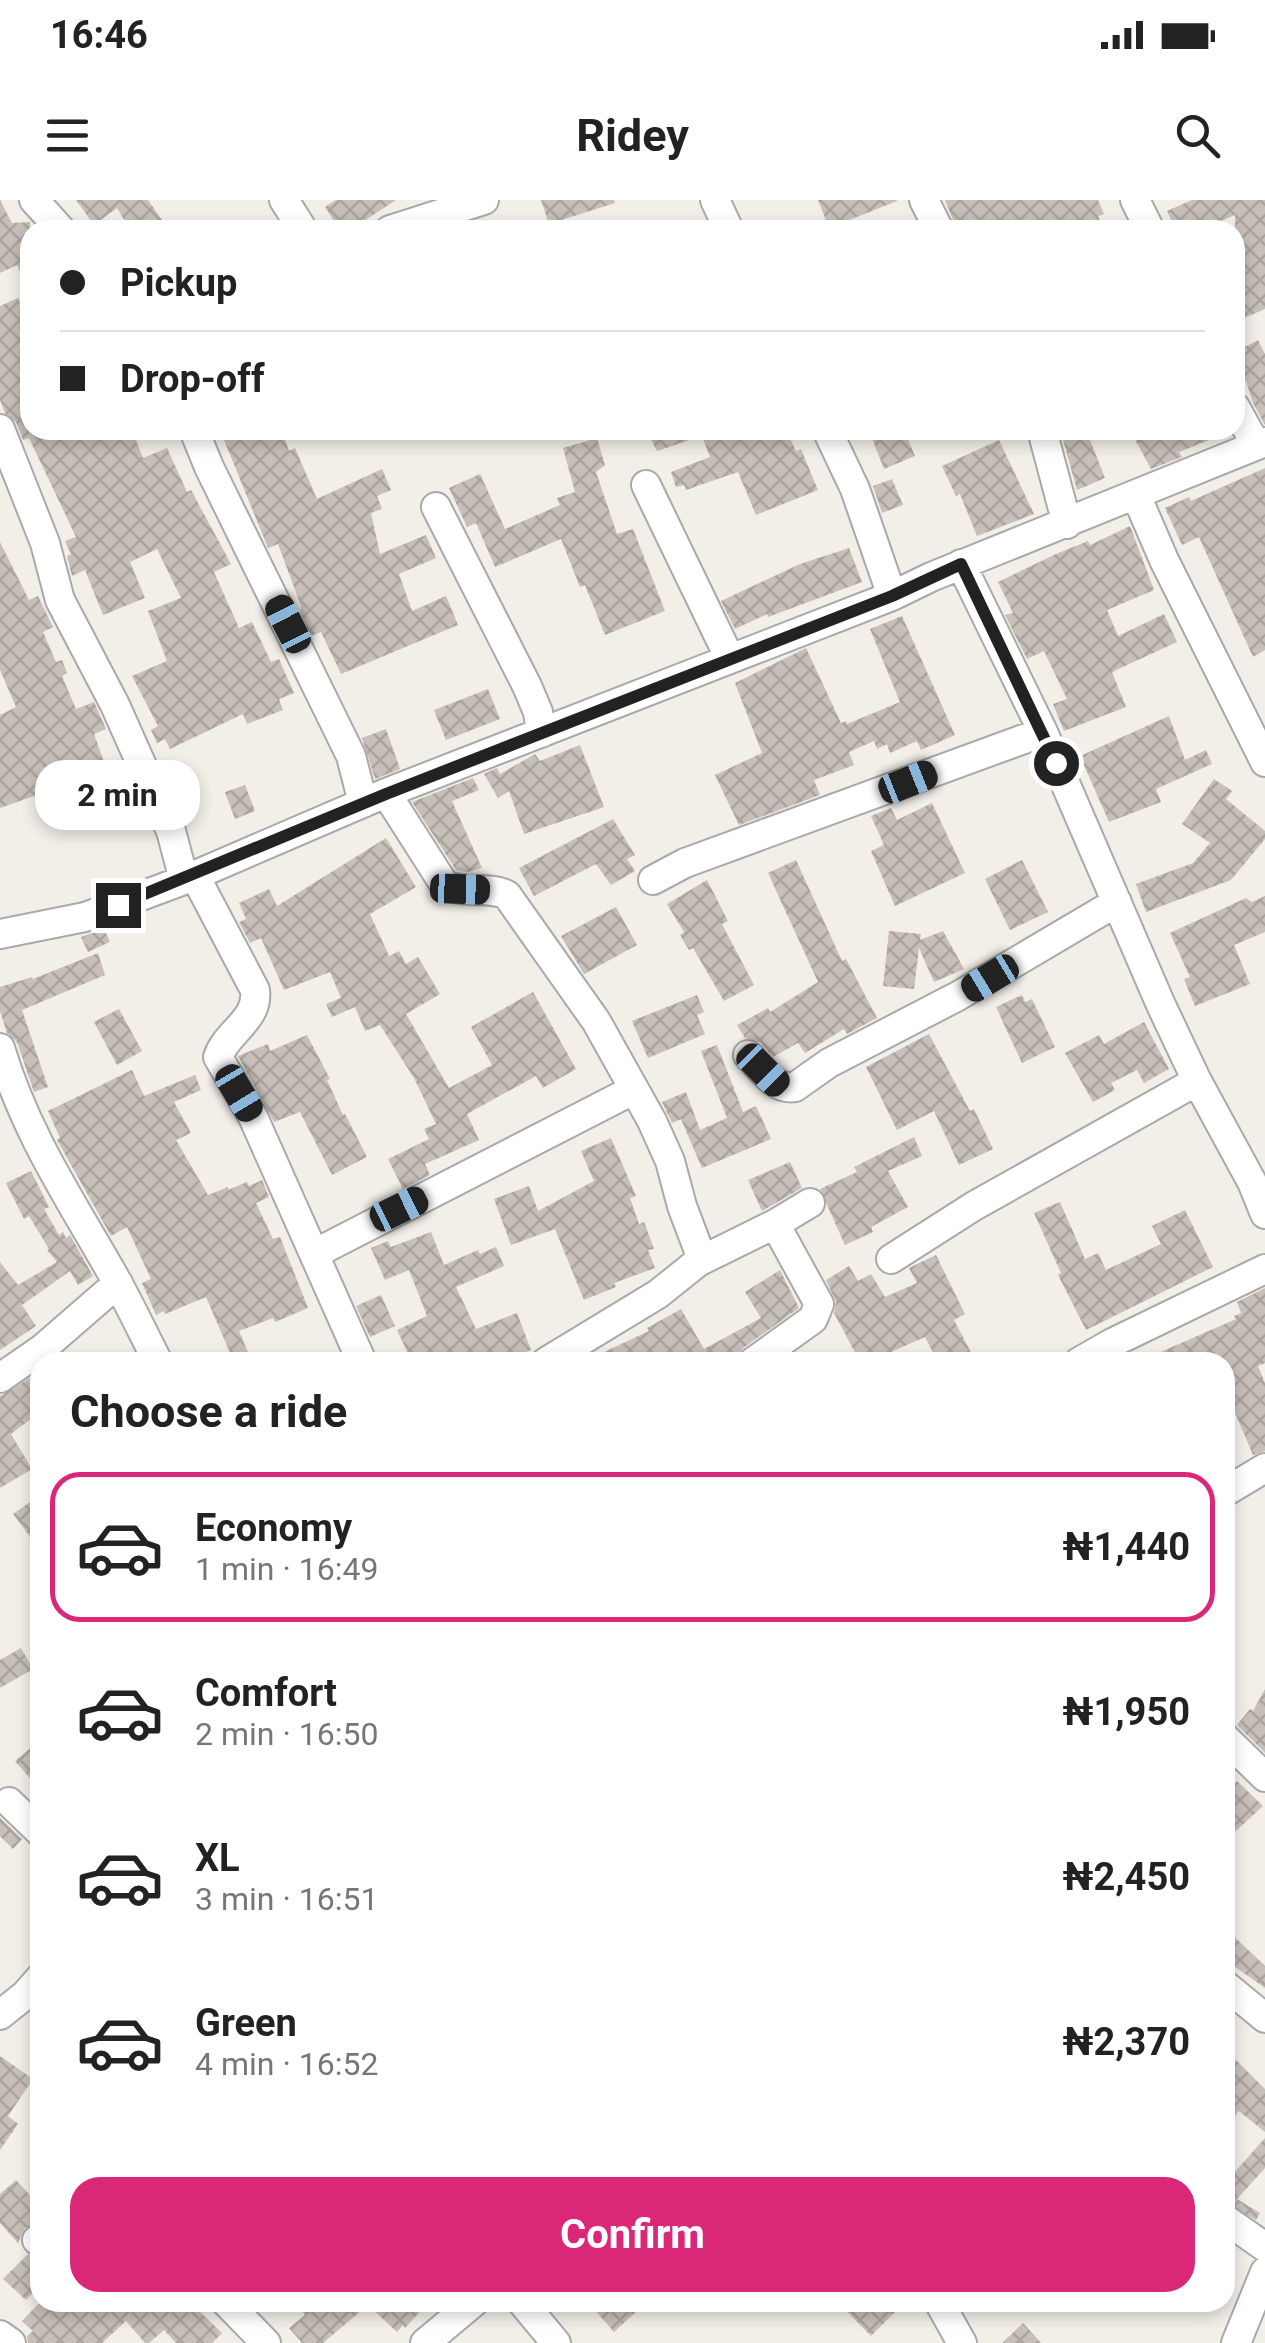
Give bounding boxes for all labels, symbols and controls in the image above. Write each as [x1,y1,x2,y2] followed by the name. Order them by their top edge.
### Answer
[50,13,148,57] text: 16:46
[40,108,95,163] icon: menu
[1170,108,1225,163] icon: search
[576,109,689,162] text: Ridey
[120,261,237,305] text: Pickup
[120,357,265,401] text: Drop-off
[261,590,315,658] car
[1034,741,1079,786] route start
[875,757,941,807] car
[36,760,200,830] callout: 2 min
[77,776,158,814] text: 2 min
[429,873,491,905] car
[96,883,141,928] route end
[957,950,1023,1006] car
[731,1038,795,1102] car
[211,1060,267,1126] car
[365,1182,433,1236] car
[70,1385,347,1438] text: Choose a ride
[75,1502,165,1592] icon: car
[195,1506,352,1550] text: Economy
[1063,1525,1190,1569] text: ₦1,440
[195,1550,378,1588] text: 1 min · 16:49
[75,1667,165,1757] icon: car
[195,1671,337,1715] text: Comfort
[1063,1690,1190,1734] text: ₦1,950
[195,1715,378,1753] text: 2 min · 16:50
[75,1832,165,1922] icon: car
[195,1836,240,1880] text: XL
[1063,1855,1190,1899] text: ₦2,450
[195,1880,378,1918] text: 3 min · 16:51
[75,1997,165,2087] icon: car
[195,2001,297,2045] text: Green
[1063,2020,1190,2064] text: ₦2,370
[195,2045,378,2083] text: 4 min · 16:52
[70,2177,1195,2292] button: Confirm

